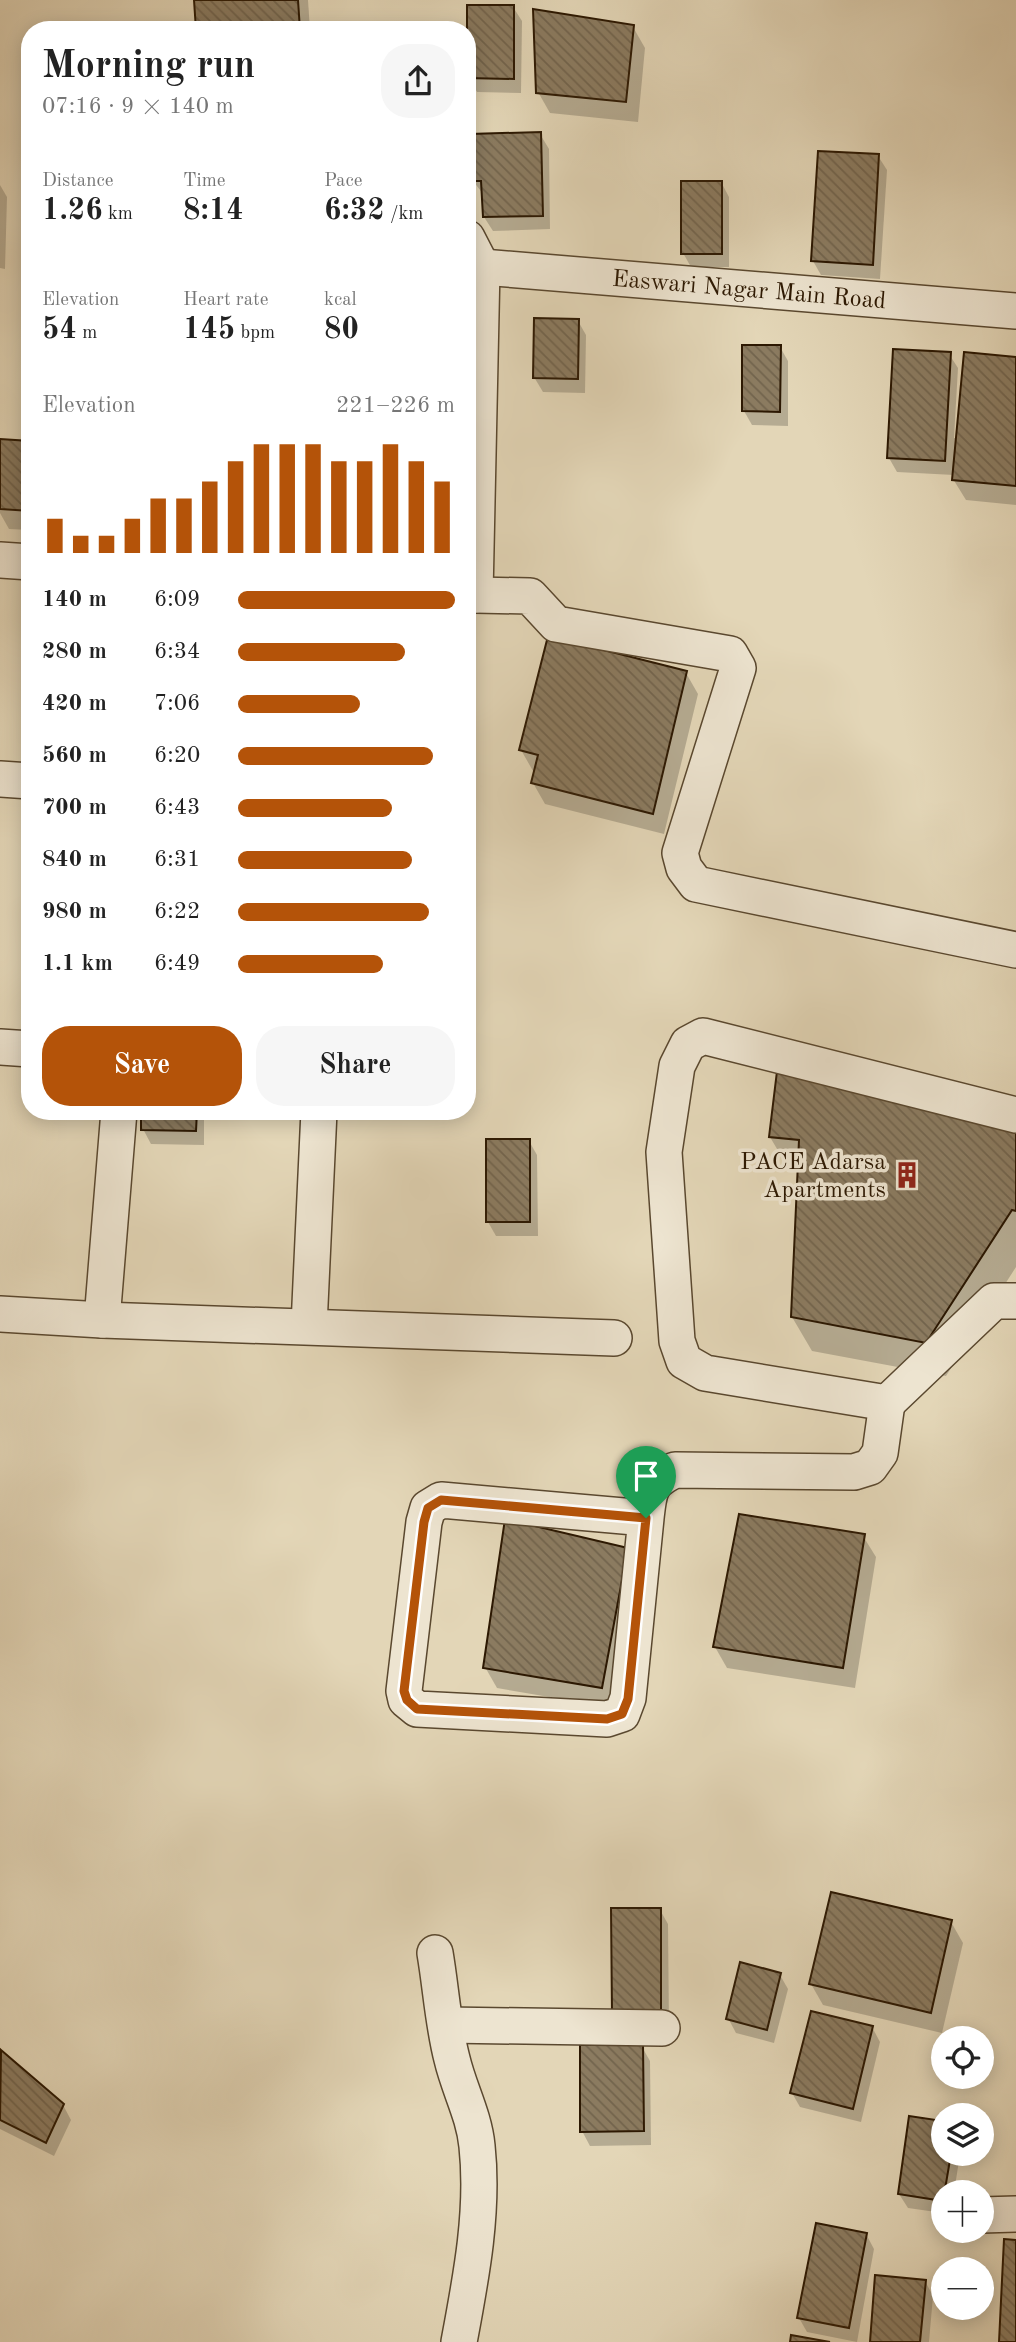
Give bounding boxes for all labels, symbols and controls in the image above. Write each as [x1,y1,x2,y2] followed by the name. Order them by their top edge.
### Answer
[381,44,455,118] button: share
[42,48,255,86] text: Morning run
[42,95,234,118] text: 07:16 · 9 × 140 m
[42,172,114,191] text: Distance
[183,172,226,191] text: Time
[324,172,363,191] text: Pace
[42,196,103,226] text: 1.26
[183,196,244,226] text: 8:14
[324,196,385,226] text: 6:32
[103,205,133,224] text: km
[385,205,423,224] text: /km
[611,268,887,314] street label: Easwari Nagar Main Road
[42,291,119,310] text: Elevation
[183,291,268,310] text: Heart rate
[324,291,357,310] text: kcal
[42,315,77,345] text: 54
[183,315,235,345] text: 145
[324,315,359,345] text: 80
[77,324,97,343] text: m
[235,324,275,343] text: bpm
[42,394,136,417] text: Elevation
[336,394,455,417] text: 221–226 m
[42,588,107,611] text: 140 m
[154,588,200,611] text: 6:09
[42,640,107,663] text: 280 m
[154,640,200,663] text: 6:34
[42,692,107,715] text: 420 m
[154,692,200,715] text: 7:06
[42,744,107,767] text: 560 m
[154,744,200,767] text: 6:20
[42,796,107,819] text: 700 m
[154,796,200,819] text: 6:43
[42,848,107,871] text: 840 m
[154,848,200,871] text: 6:31
[42,900,107,923] text: 980 m
[154,900,200,923] text: 6:22
[42,952,113,975] text: 1.1 km
[154,952,200,975] text: 6:49
[42,1026,242,1106] button: Save
[256,1026,455,1106] button: Share
[740,1151,886,1203] place label: PACE Adarsa Apartments
[892,1160,922,1190] building icon: PACE Adarsa Apartments
[616,1446,676,1518] pin
[627,1457,665,1495] icon: arrive
[931,2026,994,2320] map controls
[931,2026,994,2089] button: locate
[931,2103,994,2166] button: layers
[931,2180,994,2243] button: +
[931,2257,994,2320] button: −

